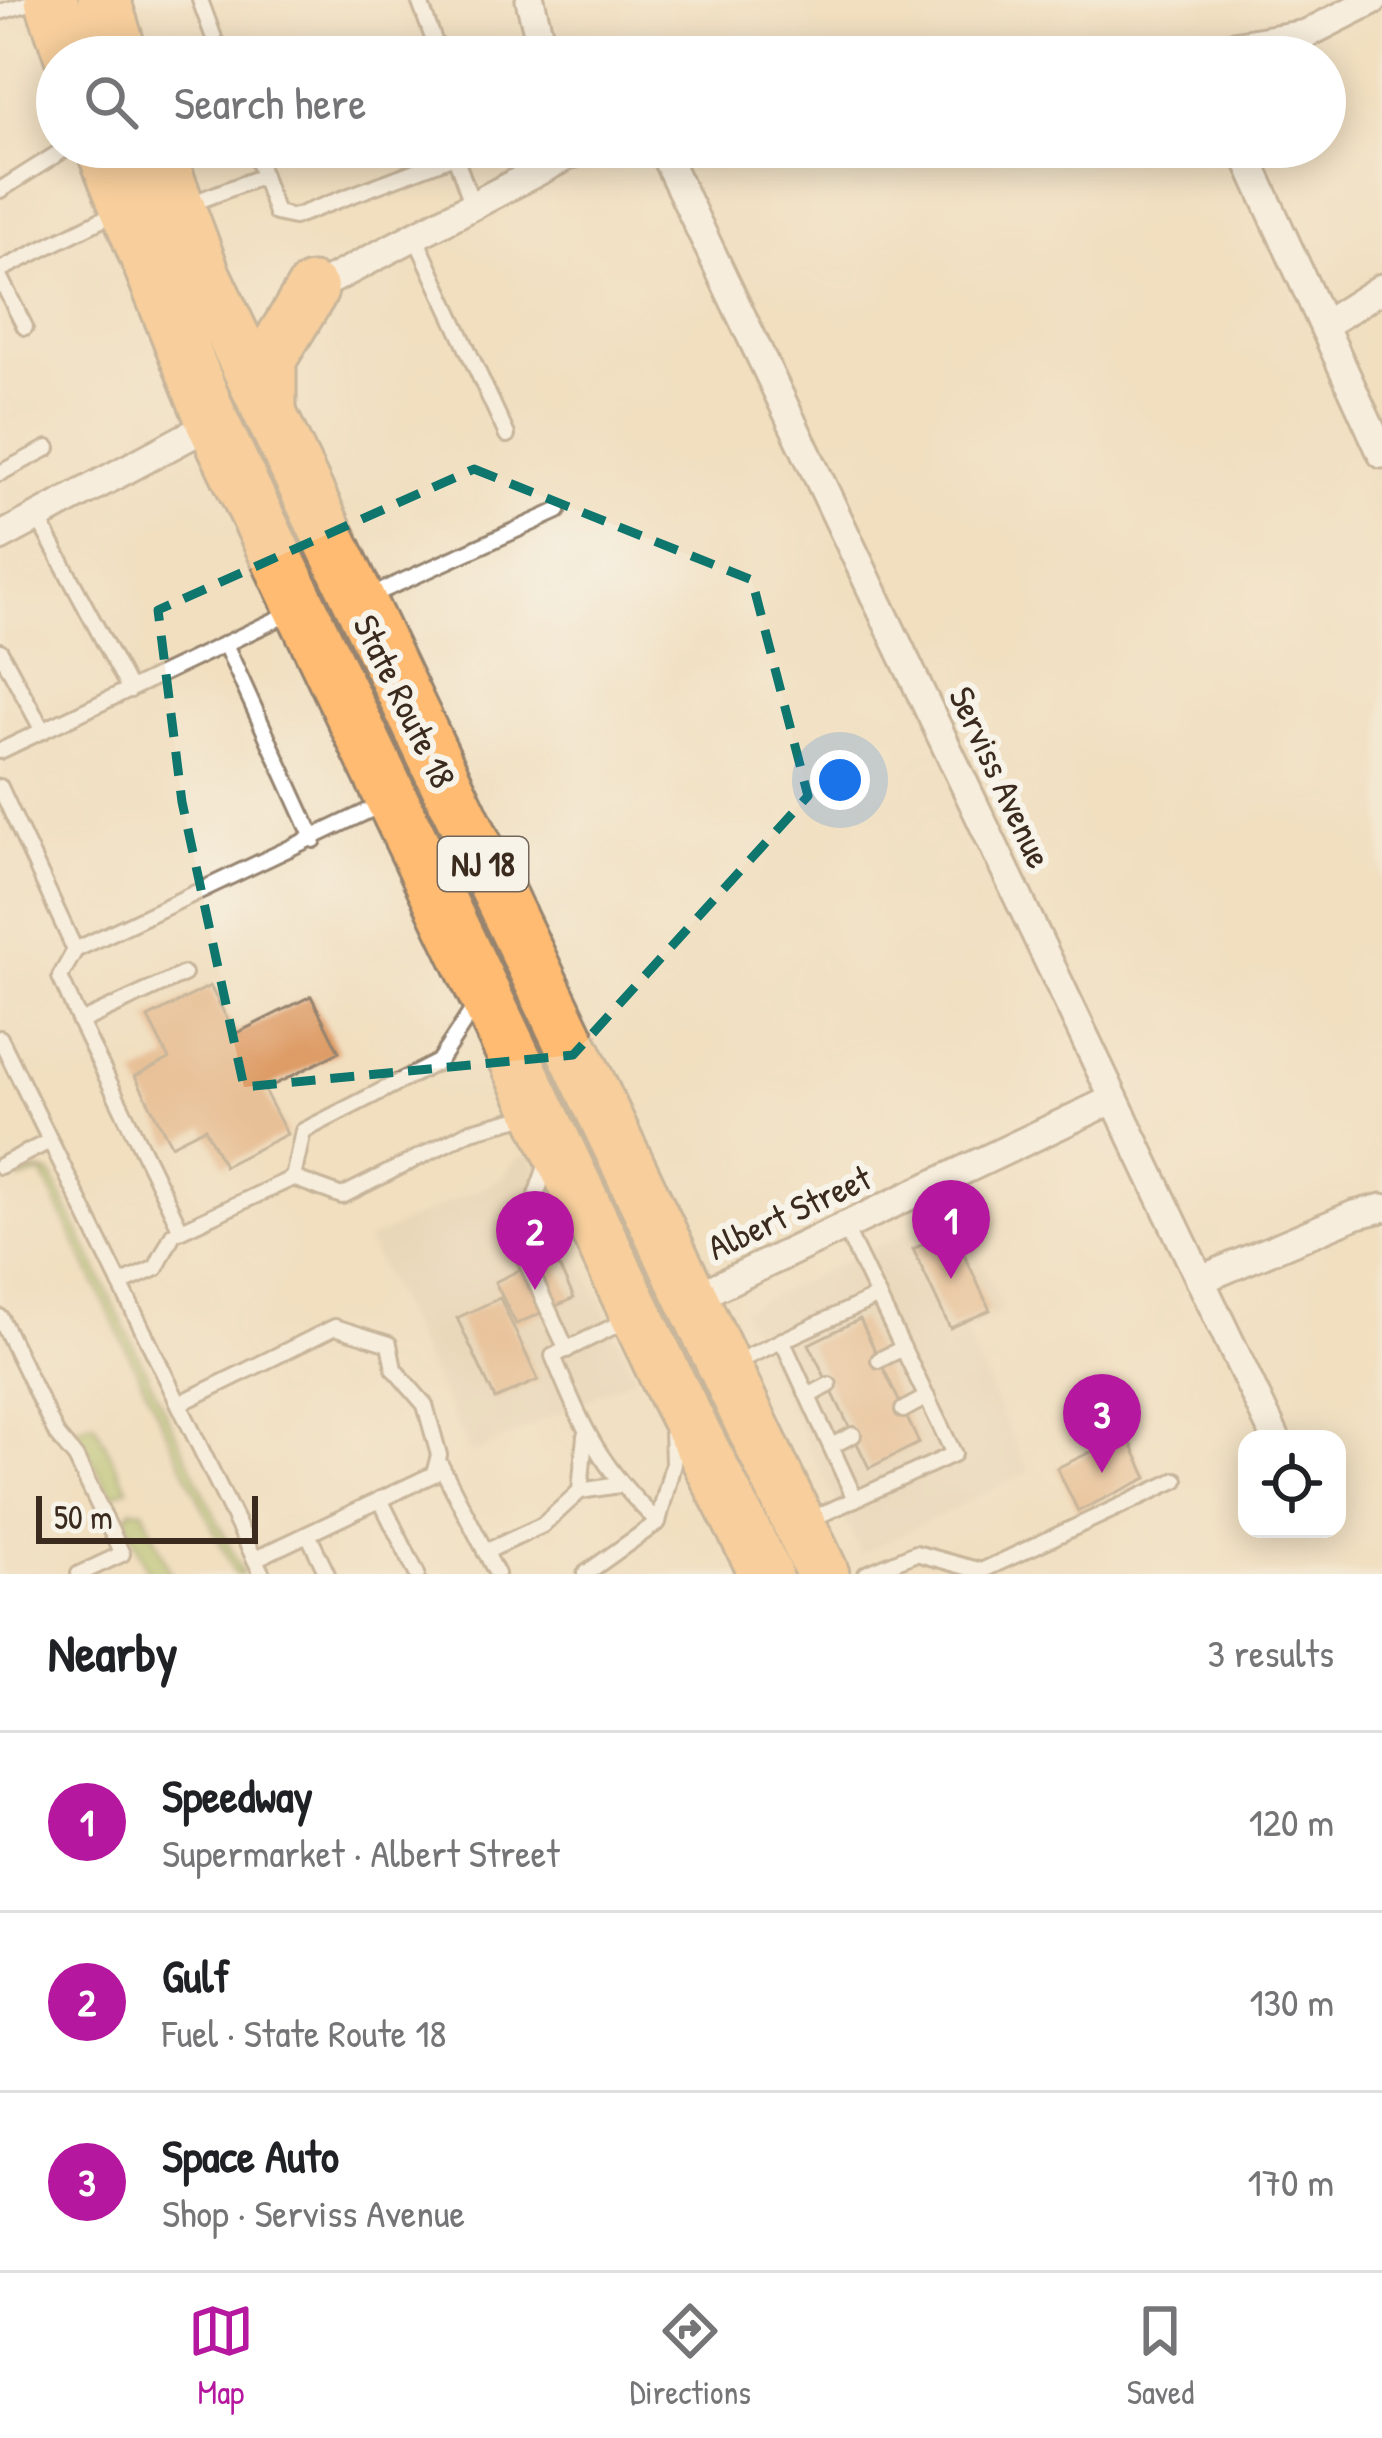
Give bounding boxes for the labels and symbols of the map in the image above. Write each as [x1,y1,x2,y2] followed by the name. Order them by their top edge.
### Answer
[342,606,468,796] street label: State Route 18
[938,678,1065,875] street label: Serviss Avenue
[810,750,870,810] your location
[438,837,528,891] road number: NJ 18
[699,1152,879,1271] street label: Albert Street
[912,1180,990,1279] pin: 1
[496,1191,574,1290] pin: 2
[1063,1374,1141,1473] pin: 3
[36,1490,258,1543] scale bar

